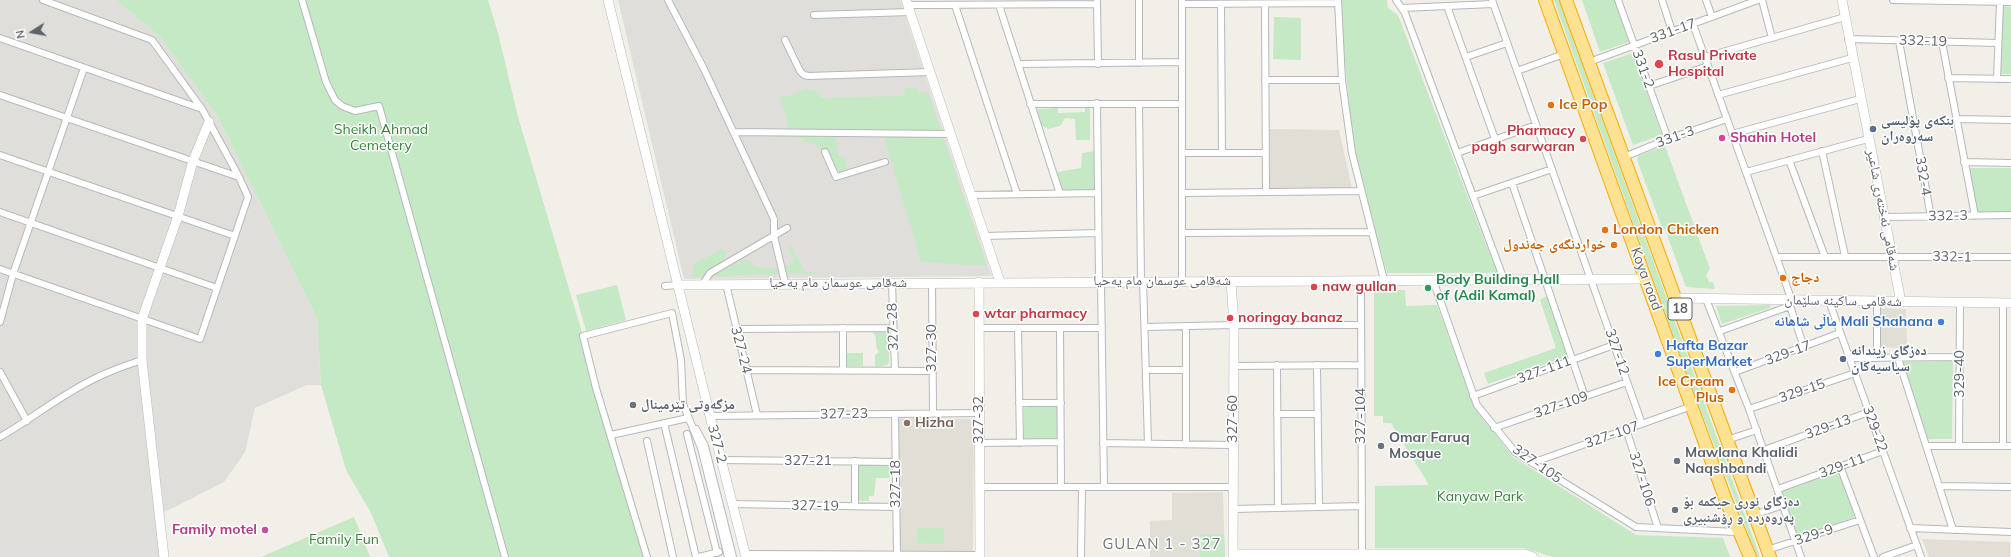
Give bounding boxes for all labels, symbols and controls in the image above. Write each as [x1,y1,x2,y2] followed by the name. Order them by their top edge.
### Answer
[12,12,52,52] north arrow
[1648,15,1698,47] street label: 331-17
[13,29,28,40] text: N
[1899,32,1947,50] street label: 332-19
[1628,48,1658,90] street label: 331-2
[1668,48,1757,80] place label: Rasul Private Hospital
[1653,58,1665,70] marker: Rasul Private Hospital
[1559,97,1607,113] place label: Ice Pop
[1546,100,1556,110] marker: Ice Pop
[1881,113,1954,146] place label: بنکەی پۆلیسی سەروەران
[334,122,428,154] park label: Sheikh Ahmad Cemetery
[1654,122,1696,152] street label: 331-3
[1472,123,1575,156] place label: Pharmacy pagh sarwaran
[1868,124,1878,134] marker: بنکەی پۆلیسی سەروەران
[1730,130,1816,146] place label: Shahin Hotel
[1717,133,1727,143] marker: Shahin Hotel
[1578,134,1588,144] marker: Pharmacy pagh sarwaran
[1863,148,1903,272] street label: شەقامی ئەختەری شاعیر
[1911,155,1935,197] street label: 332-4
[1928,207,1968,225] street label: 332-3
[1613,222,1719,238] place label: London Chicken
[1600,225,1610,235] marker: London Chicken
[1503,237,1606,253] place label: خواردنگەی جەندول
[1609,240,1619,250] marker: خواردنگەی جەندول
[1627,245,1665,313] street label: Koya road
[1932,248,1972,266] street label: 332-1
[1791,270,1819,286] place label: دجاج
[1436,272,1560,304] place label: Body Building Hall of (Adil Kamal)
[1093,273,1231,289] street label: شەقامی عوسمان مام یەحیا
[1778,273,1788,283] marker: دجاج
[769,275,907,291] street label: شەقامی عوسمان مام یەحیا
[1322,279,1397,295] place label: naw gullan
[1309,282,1319,292] marker: naw gullan
[1423,283,1433,293] marker: Body Building Hall of (Adil Kamal)
[1784,292,1902,310] street label: شەقامی ساکینە سلێمان
[1668,298,1692,320] road number: 18
[884,303,902,351] street label: 327-28
[984,306,1087,322] place label: wtar pharmacy
[971,309,981,319] marker: wtar pharmacy
[1238,310,1343,326] place label: noringay banaz
[1225,313,1235,323] marker: noringay banaz
[1774,314,1933,330] place label: ماڵی شاھانە Mali Shahana
[1936,317,1946,327] marker: ماڵی شاھانە Mali Shahana
[924,324,940,372] street label: 327-30
[727,325,755,375] street label: 327-24
[1601,327,1633,377] street label: 327-12
[1763,337,1813,369] street label: 329-17
[1666,338,1752,370] place label: Hafta Bazar SuperMarket
[1851,343,1927,376] place label: دەزگای زیندانە سیاسیەکان
[1653,349,1663,359] marker: Hafta Bazar SuperMarket
[1952,350,1968,398] street label: 329-40
[1515,352,1573,388] street label: 327-111
[1838,354,1848,364] marker: دەزگای زیندانە سیاسیەکان
[1658,374,1724,406] place label: Ice Cream Plus
[1777,375,1827,407] street label: 329-15
[1727,385,1737,395] marker: Ice Cream Plus
[1353,388,1369,444] street label: 327-104
[1532,388,1590,422] street label: 327-109
[1225,395,1241,443] street label: 327-60
[971,396,987,444] street label: 327-32
[641,397,735,413] place label: مزگەوتی تێرمینال
[628,400,638,410] marker: مزگەوتی تێرمینال
[1859,404,1891,454] street label: 329-22
[820,405,868,423] street label: 327-23
[1803,411,1853,443] street label: 329-13
[915,415,954,431] place label: Hizha
[902,418,912,428] marker: Hizha
[1583,418,1641,452] street label: 327-107
[704,423,730,465] street label: 327-2
[1389,430,1470,462] place label: Omar Faruq Mosque
[1376,441,1386,451] marker: Omar Faruq Mosque
[1509,441,1565,487] street label: 327-105
[1685,445,1798,478] place label: Mawlana Khalidi Naqshbandi
[1625,450,1659,508] street label: 327-106
[1817,450,1867,482] street label: 329-11
[784,453,832,469] street label: 327-21
[1672,456,1682,466] marker: Mawlana Khalidi Naqshbandi
[888,460,904,508] street label: 327-18
[1437,489,1523,505] park label: Kanyaw Park
[1683,494,1799,526] place label: دەزگای نوری حیکمە بۆ پەروەردە و ڕۆشنبیری
[791,497,839,515] street label: 327-19
[1670,505,1680,515] marker: دەزگای نوری حیکمە بۆ پەروەردە و ڕۆشنبیری
[1793,521,1835,549] street label: 329-9
[172,522,257,538] place label: Family motel
[260,525,270,535] marker: Family motel
[309,532,379,548] park label: Family Fun
[1102,535,1222,553] district label: GULAN 1 - 327

